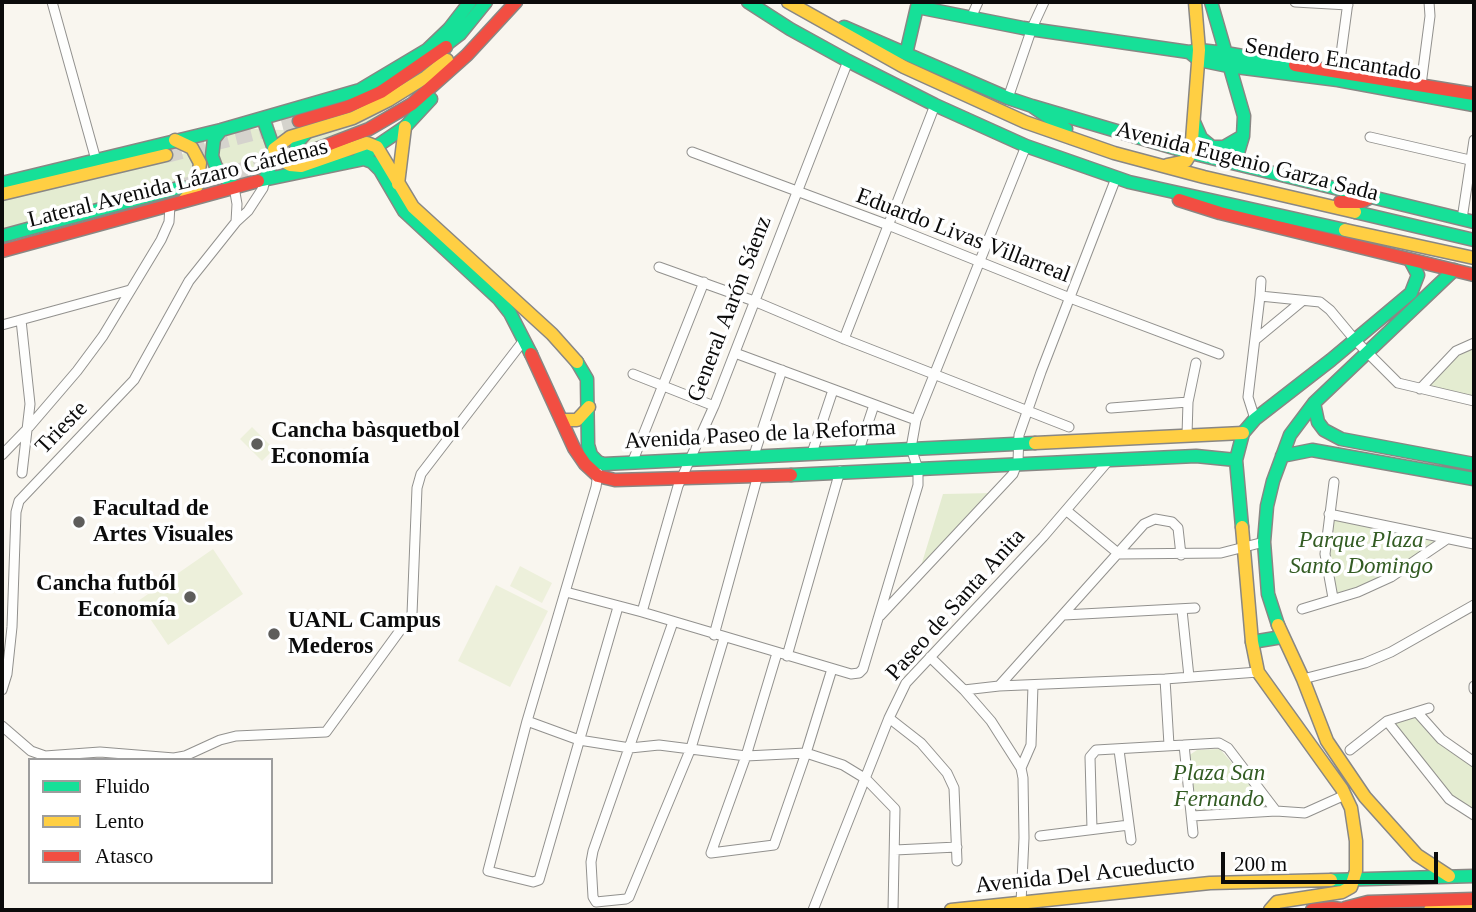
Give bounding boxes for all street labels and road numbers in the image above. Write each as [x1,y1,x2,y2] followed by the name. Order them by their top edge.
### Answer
[1243,32,1423,88] street label: Sendero Encantado
[1113,116,1381,208] street label: Avenida Eugenio Garza Sada
[25,133,331,235] street label: Lateral Avenida Lázaro Cárdenas
[852,182,1074,290] street label: Eduardo Livas Villarreal
[682,212,778,406] street label: General Aarón Sáenz
[30,396,94,460] street label: Trieste
[624,414,896,456] street label: Avenida Paseo de la Reforma
[881,523,1031,687] street label: Paseo de Santa Anita
[974,850,1196,900] street label: Avenida Del Acueducto

